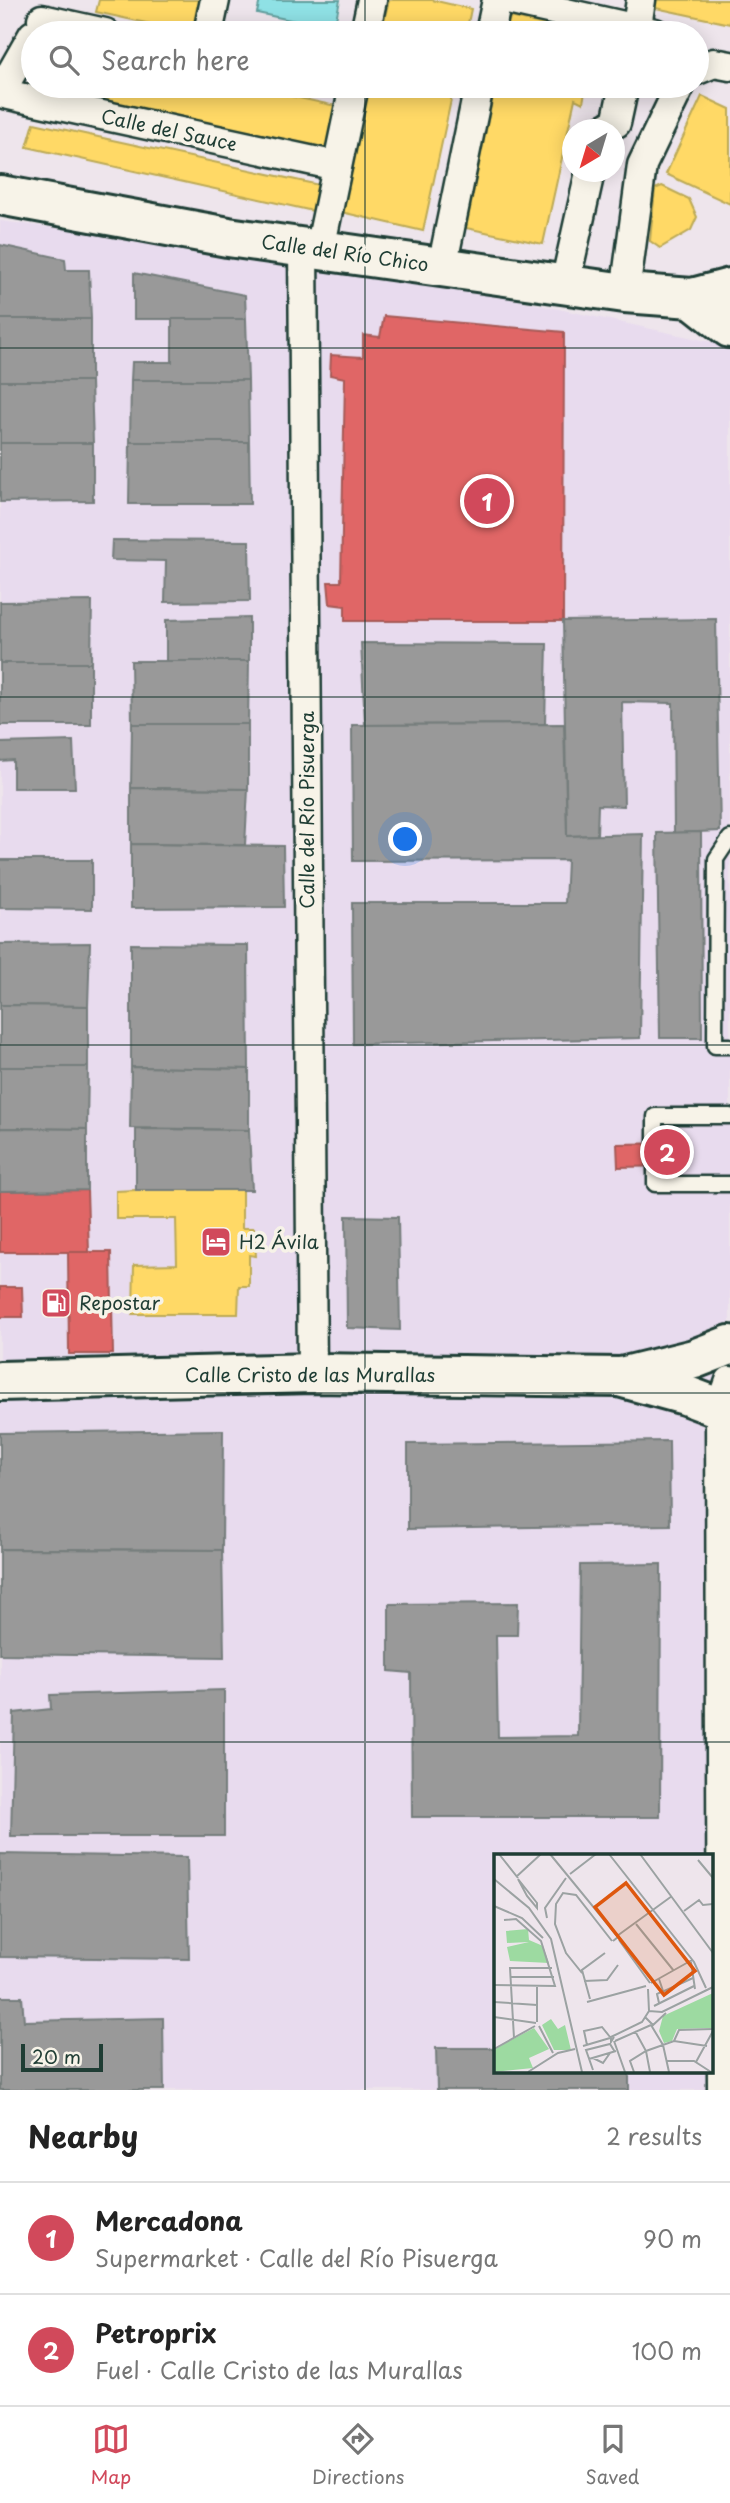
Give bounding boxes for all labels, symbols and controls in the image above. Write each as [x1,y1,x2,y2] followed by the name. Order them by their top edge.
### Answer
[21,21,709,98] search box
[101,40,250,79] text: Search here
[45,41,83,79] icon: search
[99,101,240,157] street label: Calle del Sauce
[562,119,625,182] north arrow
[260,226,431,278] street label: Calle del Río Chico
[464,475,510,527] pin: 1
[292,711,320,909] street label: Calle del Río Pisuerga
[388,822,422,856] your location
[644,1126,690,1178] pin: 2
[199,1225,233,1259] hotel icon: H2 Ávila
[239,1227,319,1255] place label: H2 Ávila
[39,1286,73,1320] fuel station icon: Repostar
[79,1288,160,1316] place label: Repostar
[185,1360,435,1388] street label: Calle Cristo de las Murallas
[494,1854,712,2072] inset map
[21,2041,103,2073] scale bar
[32,2042,81,2070] text: 20 m
[28,2113,138,2158] text: Nearby
[606,2118,702,2153] text: 2 results
[95,2201,243,2240] text: Mercadona
[46,2221,57,2256] text: 1
[643,2221,702,2256] text: 90 m
[95,2240,498,2275] text: Supermarket · Calle del Río Pisuerga
[95,2313,216,2352] text: Petroprix
[43,2333,59,2368] text: 2
[632,2333,702,2368] text: 100 m
[95,2352,463,2387] text: Fuel · Calle Cristo de las Murallas
[91,2420,131,2490] tab: Map
[312,2420,405,2490] tab: Directions
[586,2420,639,2490] tab: Saved

